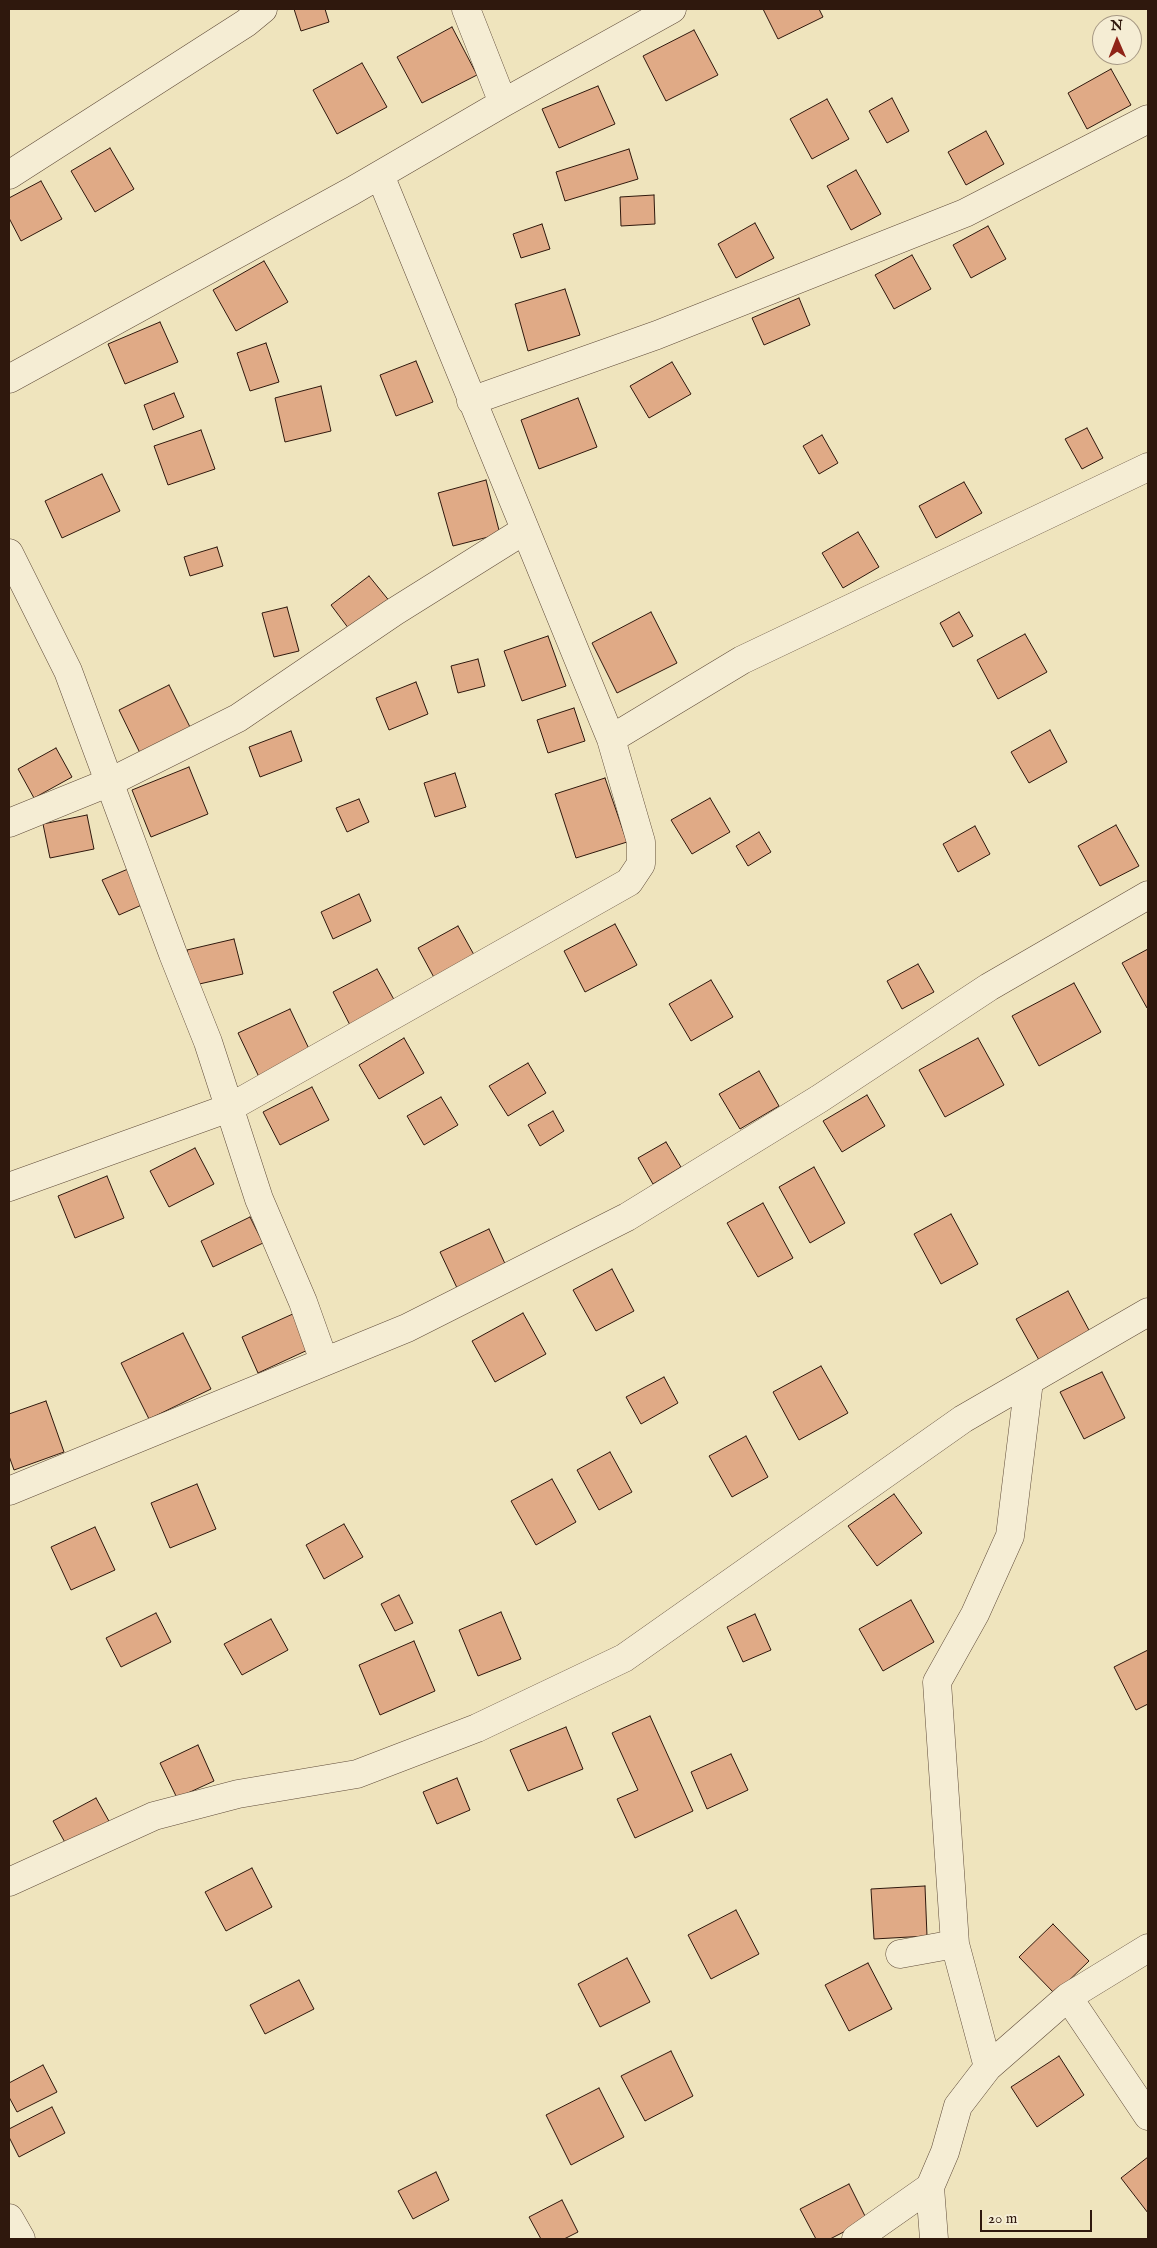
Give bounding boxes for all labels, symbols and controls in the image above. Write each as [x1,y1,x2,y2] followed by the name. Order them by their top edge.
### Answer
[1092,15,1142,65] north arrow
[1111,17,1123,35] text: N
[982,2200,1094,2232] scale bar
[988,2209,1017,2228] text: 20 m

